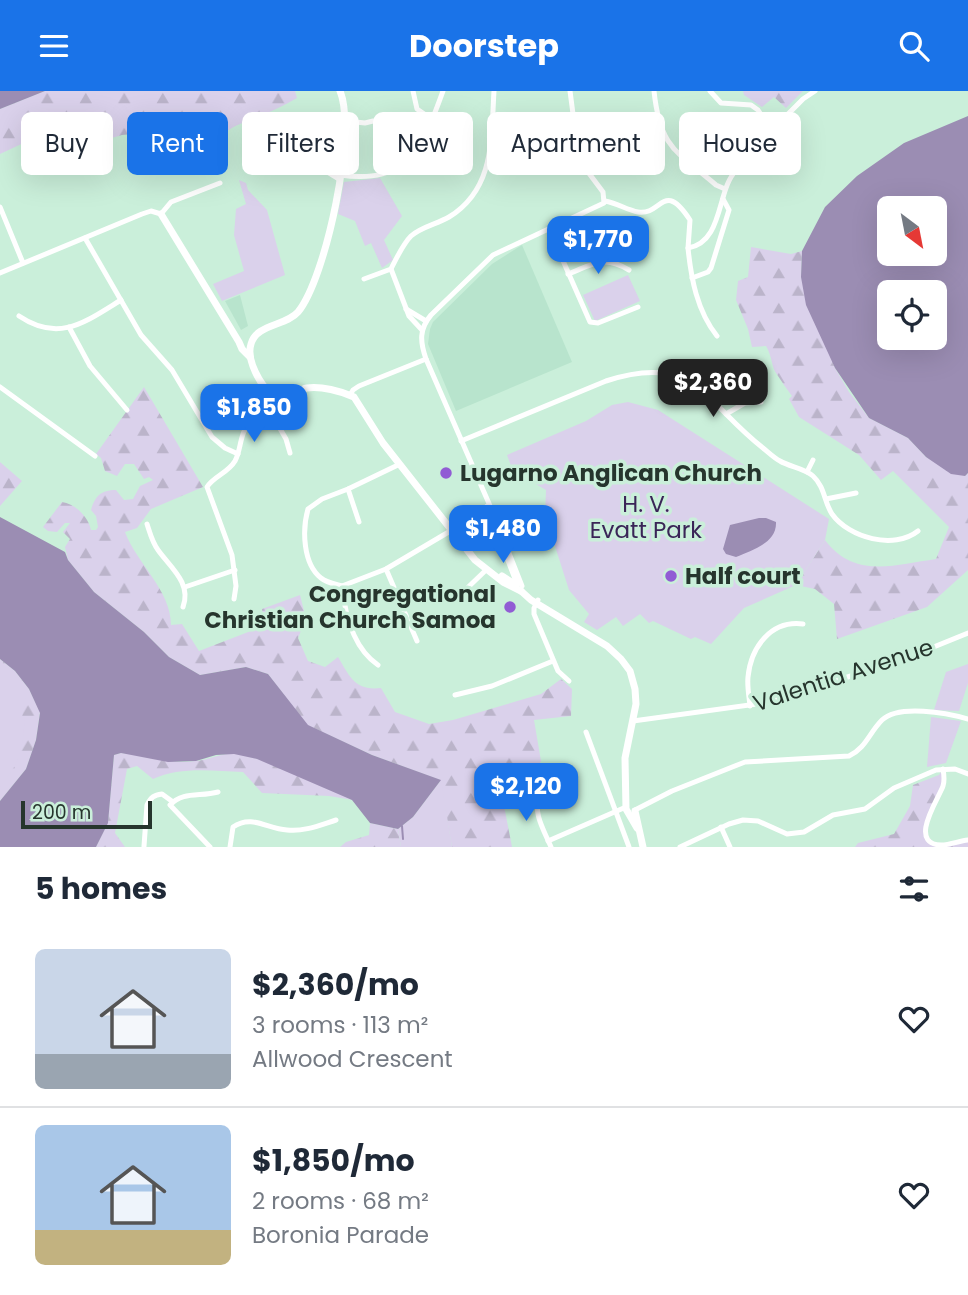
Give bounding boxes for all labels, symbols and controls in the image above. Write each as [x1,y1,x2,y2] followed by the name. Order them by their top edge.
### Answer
[409,23,559,68] text: Doorstep
[35,27,73,65] icon: menu
[895,27,933,65] icon: search
[21,112,113,175] chip: Buy
[127,112,228,175] chip: Rent
[242,112,359,175] chip: Filters
[373,112,473,175] chip: New
[487,112,665,175] chip: Apartment
[679,112,801,175] chip: House
[877,196,947,266] north arrow
[877,196,947,350] map controls
[541,216,655,276] pin: $1,770
[563,223,633,255] text: $1,770
[877,280,947,350] button: locate
[656,359,770,419] pin: $2,360
[674,366,752,398] text: $2,360
[197,385,311,444] pin: $1,850
[216,391,292,423] text: $1,850
[460,457,762,489] place label: Lugarno Anglican Church
[438,465,454,481] marker: Lugarno Anglican Church
[590,488,702,546] park label: H. V. Evatt Park
[446,505,560,565] pin: $1,480
[465,512,541,544] text: $1,480
[685,560,801,592] place label: Half court
[663,568,679,584] marker: Half court
[204,578,496,636] place label: Congregational Christian Church Samoa
[502,599,518,615] marker: Congregational Christian Church Samoa
[749,631,937,719] street label: Valentia Avenue
[469,763,583,823] pin: $2,120
[490,770,562,802] text: $2,120
[21,798,152,830] scale bar
[32,799,91,826] text: 200 m
[35,867,167,910] text: 5 homes
[895,870,933,908] icon: filters
[252,963,419,1006] text: $2,360/mo
[91,977,175,1061] icon: home
[895,1000,933,1038] icon: heart
[252,1009,428,1041] text: 3 rooms · 113 m²
[252,1043,453,1075] text: Allwood Crescent
[252,1139,415,1182] text: $1,850/mo
[91,1153,175,1237] icon: home
[895,1176,933,1214] icon: heart
[252,1185,429,1217] text: 2 rooms · 68 m²
[252,1219,429,1251] text: Boronia Parade

